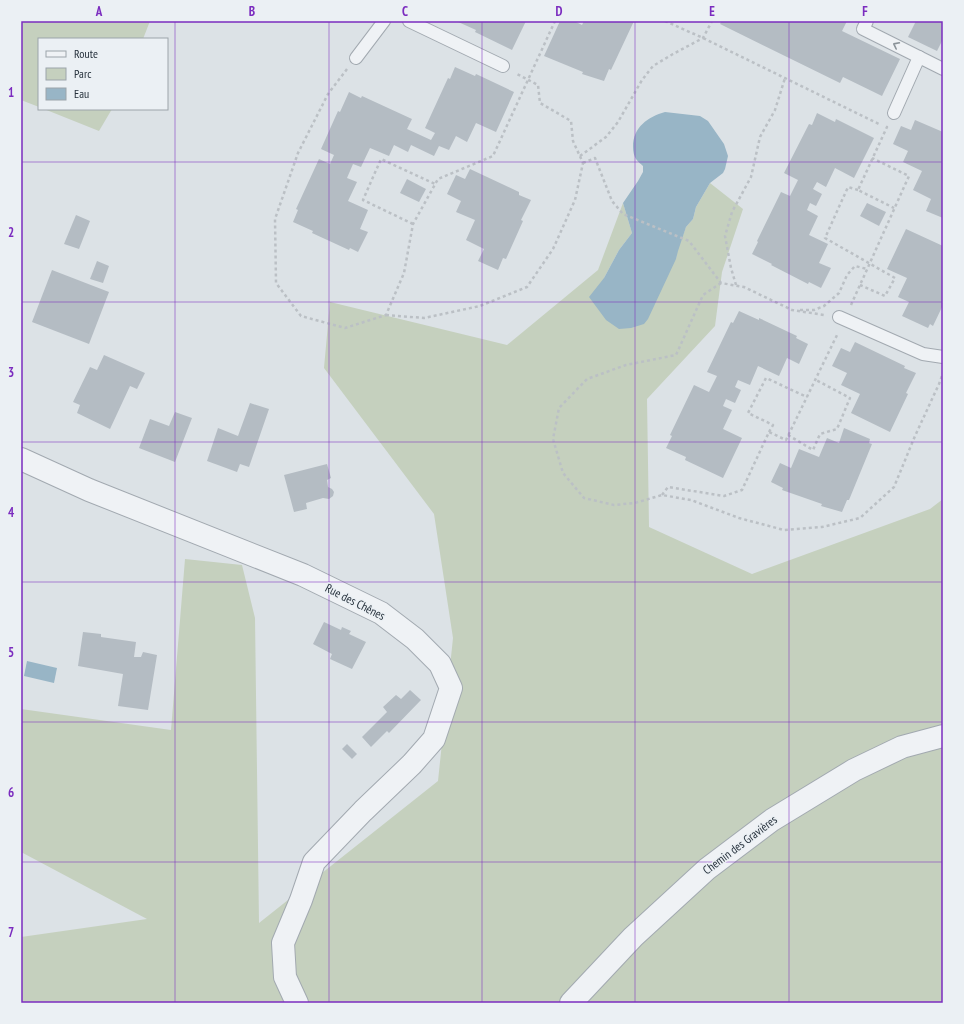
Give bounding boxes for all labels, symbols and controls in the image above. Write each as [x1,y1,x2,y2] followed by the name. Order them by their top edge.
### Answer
[95,3,103,20] text: A
[249,3,255,20] text: B
[402,3,408,20] text: C
[556,3,563,20] text: D
[709,3,715,20] text: E
[862,3,868,20] text: F
[38,38,168,110] legend
[892,43,900,50] one-way arrow
[74,46,98,61] text: Route
[74,66,92,81] text: Parc
[8,84,14,101] text: 1
[74,86,89,101] text: Eau
[8,224,14,241] text: 2
[8,364,14,381] text: 3
[8,504,15,521] text: 4
[323,580,388,623] street label: Rue des Chênes
[8,644,14,661] text: 5
[8,784,14,801] text: 6
[700,812,780,877] street label: Chemin des Gravières
[8,924,14,941] text: 7

